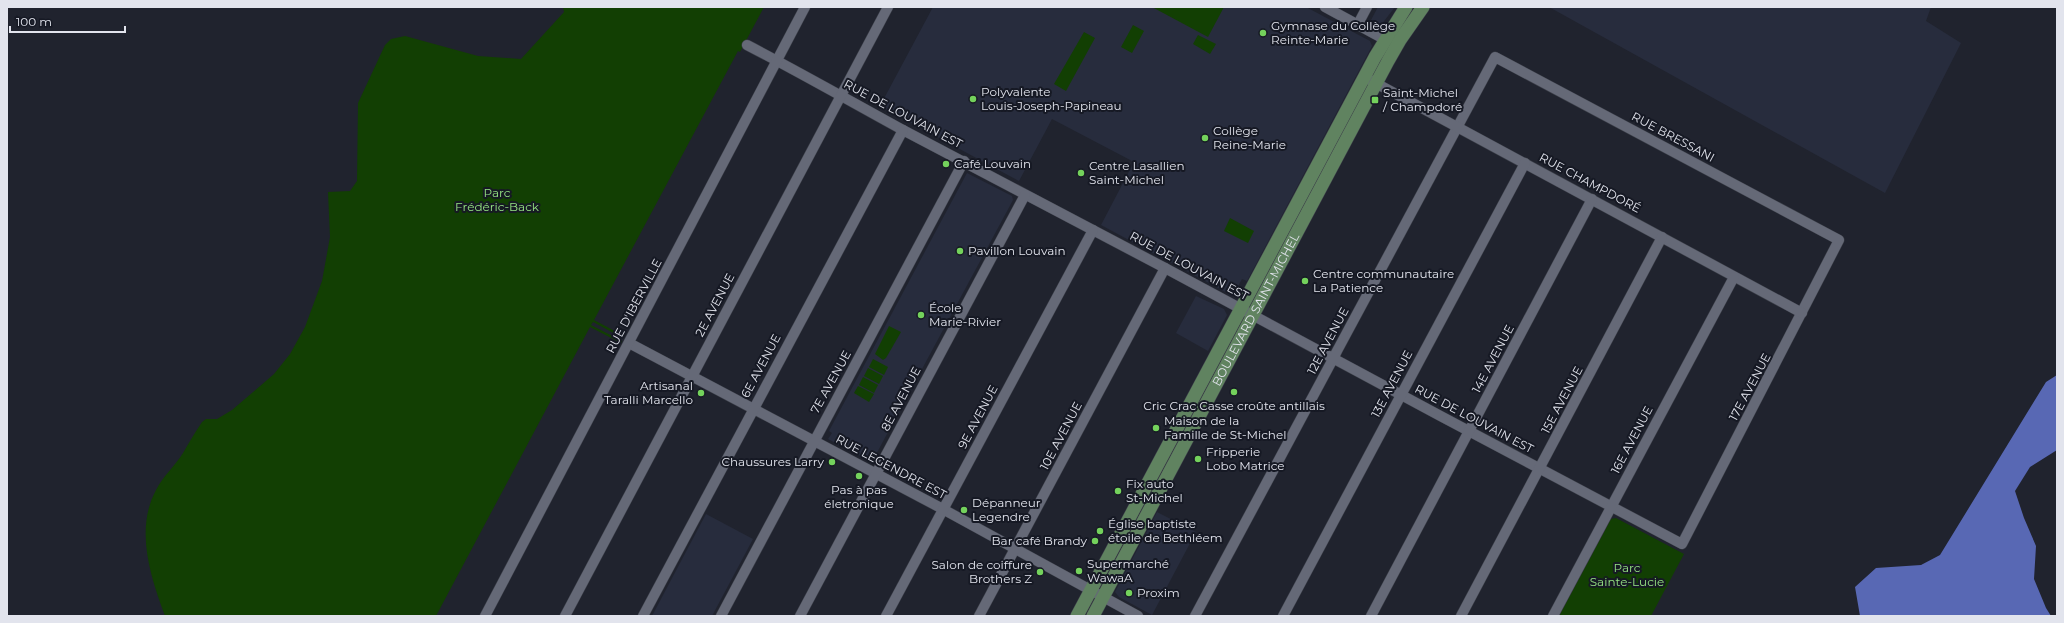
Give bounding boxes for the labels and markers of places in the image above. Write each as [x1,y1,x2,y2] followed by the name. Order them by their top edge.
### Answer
[1271,18,1395,47] place label: Gymnase du Collège Reinte-Marie
[1258,28,1268,38] marker: Gymnase du Collège Reinte-Marie
[981,84,1122,113] place label: Polyvalente Louis-Joseph-Papineau
[1382,85,1462,114] place label: Saint-Michel / Champdoré
[968,94,978,104] marker: Polyvalente Louis-Joseph-Papineau
[1370,95,1380,105] marker: Saint-Michel / Champdoré
[1213,123,1286,152] place label: Collège Reine-Marie
[1200,133,1210,143] marker: Collège Reine-Marie
[954,156,1031,171] place label: Café Louvain
[1089,158,1185,187] place label: Centre Lasallien Saint-Michel
[941,159,951,169] marker: Café Louvain
[1076,168,1086,178] marker: Centre Lasallien Saint-Michel
[968,243,1066,258] place label: Pavillon Louvain
[955,246,965,256] marker: Pavillon Louvain
[1313,266,1454,295] place label: Centre communautaire La Patience
[1300,276,1310,286] marker: Centre communautaire La Patience
[929,300,1001,329] place label: École Marie-Rivier
[916,310,926,320] marker: École Marie-Rivier
[604,378,693,407] place label: Artisanal Taralli Marcello
[1229,387,1239,397] marker: Cric Crac Casse croûte antillais
[696,388,706,398] marker: Artisanal Taralli Marcello
[1143,398,1325,413] place label: Cric Crac Casse croûte antillais
[1164,413,1286,442] place label: Maison de la Famille de St-Michel
[1151,423,1161,433] marker: Maison de la Famille de St-Michel
[1206,444,1285,473] place label: Fripperie Lobo Matrice
[721,454,824,469] place label: Chaussures Larry
[1193,454,1203,464] marker: Fripperie Lobo Matrice
[827,457,837,467] marker: Chaussures Larry
[854,471,864,481] marker: Pas à pas életronique
[1126,476,1183,505] place label: Fix auto St-Michel
[824,482,894,511] place label: Pas à pas életronique
[1113,486,1123,496] marker: Fix auto St-Michel
[972,495,1041,524] place label: Dépanneur Legendre
[959,505,969,515] marker: Dépanneur Legendre
[1108,516,1223,545] place label: Église baptiste étoile de Bethléem
[1095,526,1105,536] marker: Église baptiste étoile de Bethléem
[992,533,1087,548] place label: Bar café Brandy
[1090,536,1100,546] marker: Bar café Brandy
[1087,556,1169,585] place label: Supermarché WawaA
[931,557,1032,586] place label: Salon de coiffure Brothers Z
[1074,566,1084,576] marker: Supermarché WawaA
[1035,567,1045,577] marker: Salon de coiffure Brothers Z
[1137,585,1180,600] place label: Proxim
[1124,588,1134,598] marker: Proxim

